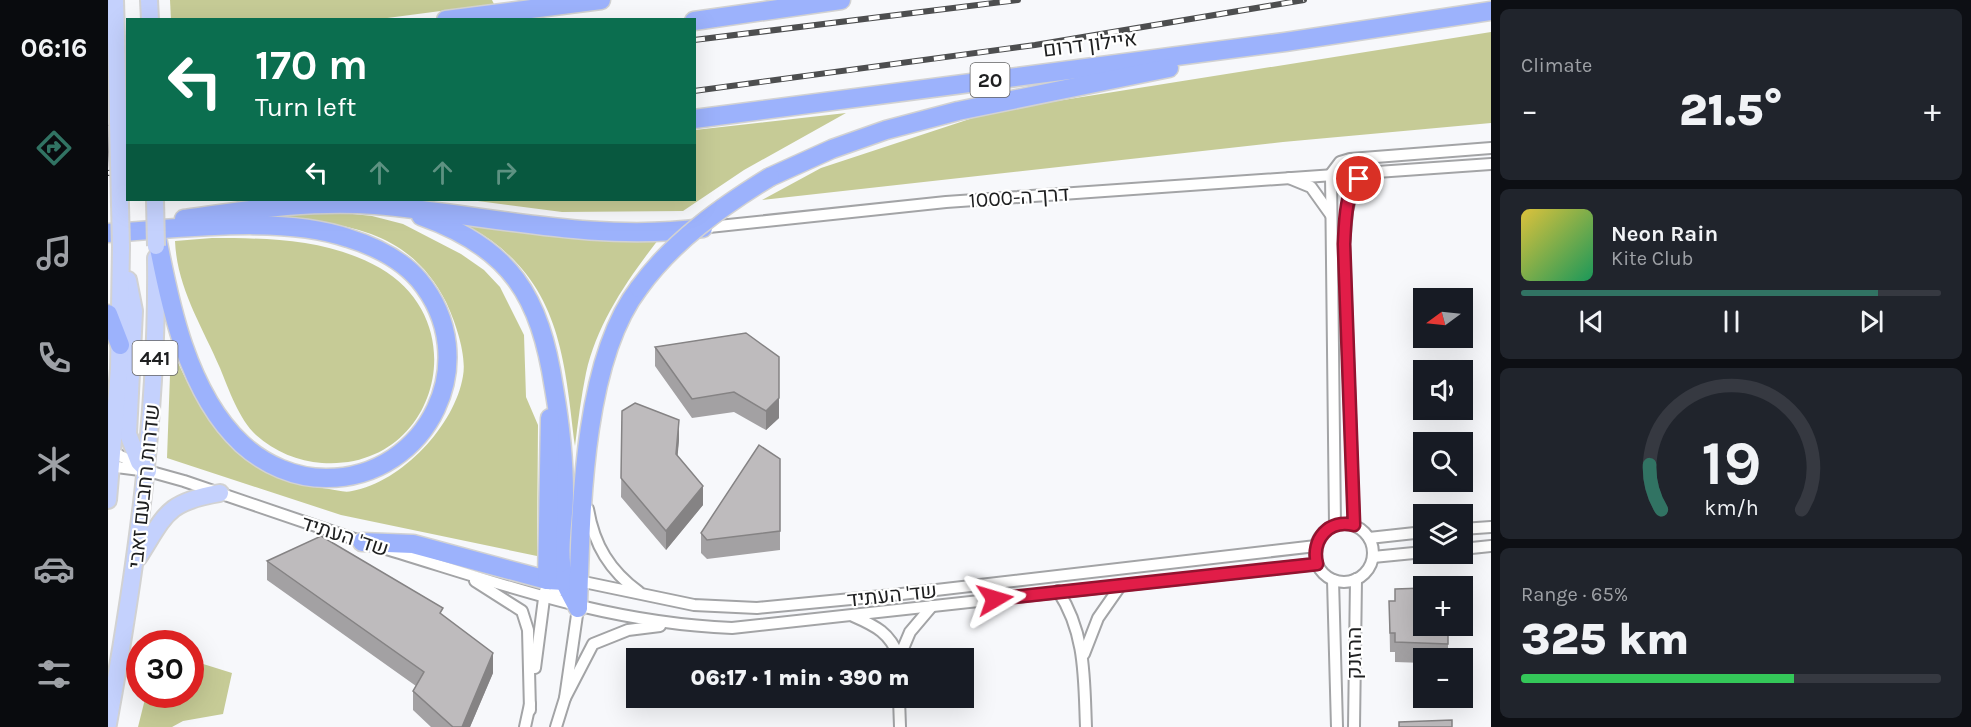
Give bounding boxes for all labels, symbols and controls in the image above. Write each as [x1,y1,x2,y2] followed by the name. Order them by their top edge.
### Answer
[1041,26,1139,62] street label: איילון דרום
[21,32,87,64] text: 06:16
[255,40,368,90] text: 170 m
[156,42,234,120] icon: left
[1521,54,1592,77] text: Climate
[970,63,1010,97] road number: 20
[1679,84,1783,136] text: 21.5°
[255,91,356,123] text: Turn left
[1521,91,1538,129] text: −
[1924,91,1941,129] text: +
[33,127,75,169] icon: directions
[1333,153,1384,204] pin
[300,156,333,189] icon: left
[363,156,396,189] icon: ahead
[426,156,459,189] icon: ahead
[489,156,522,189] icon: right
[1342,162,1375,195] icon: arrive
[968,182,1070,212] street label: דרך ה-1000
[1611,221,1718,247] text: Neon Rain
[33,232,75,274] icon: music
[1611,247,1693,270] text: Kite Club
[1413,288,1473,348] north arrow
[1413,288,1473,708] map controls
[1575,305,1608,338] icon: previous
[1715,305,1748,338] icon: pause
[1855,305,1888,338] icon: next
[33,337,75,379] icon: phone
[132,341,178,375] road number: 441
[1413,360,1473,420] button: sound
[123,403,165,569] street label: שדרות רחבעם זאבי
[1701,427,1761,500] text: 19
[1413,432,1473,492] button: search
[33,443,75,485] icon: climate
[1704,496,1758,521] text: km/h
[1413,504,1473,564] button: layers
[298,511,392,561] street label: שד' העתיד
[33,548,75,590] icon: car
[963,567,1027,631] position arrow
[1413,576,1473,636] button: +
[846,578,938,612] street label: שד' העתיד
[1521,583,1628,606] text: Range · 65%
[1521,613,1689,665] text: 325 km
[1342,627,1366,679] street label: ההזנק
[126,630,204,708] speed limit sign: 30
[1413,648,1473,708] button: −
[33,653,75,695] icon: filters
[691,665,909,691] text: 06:17 · 1 min · 390 m

